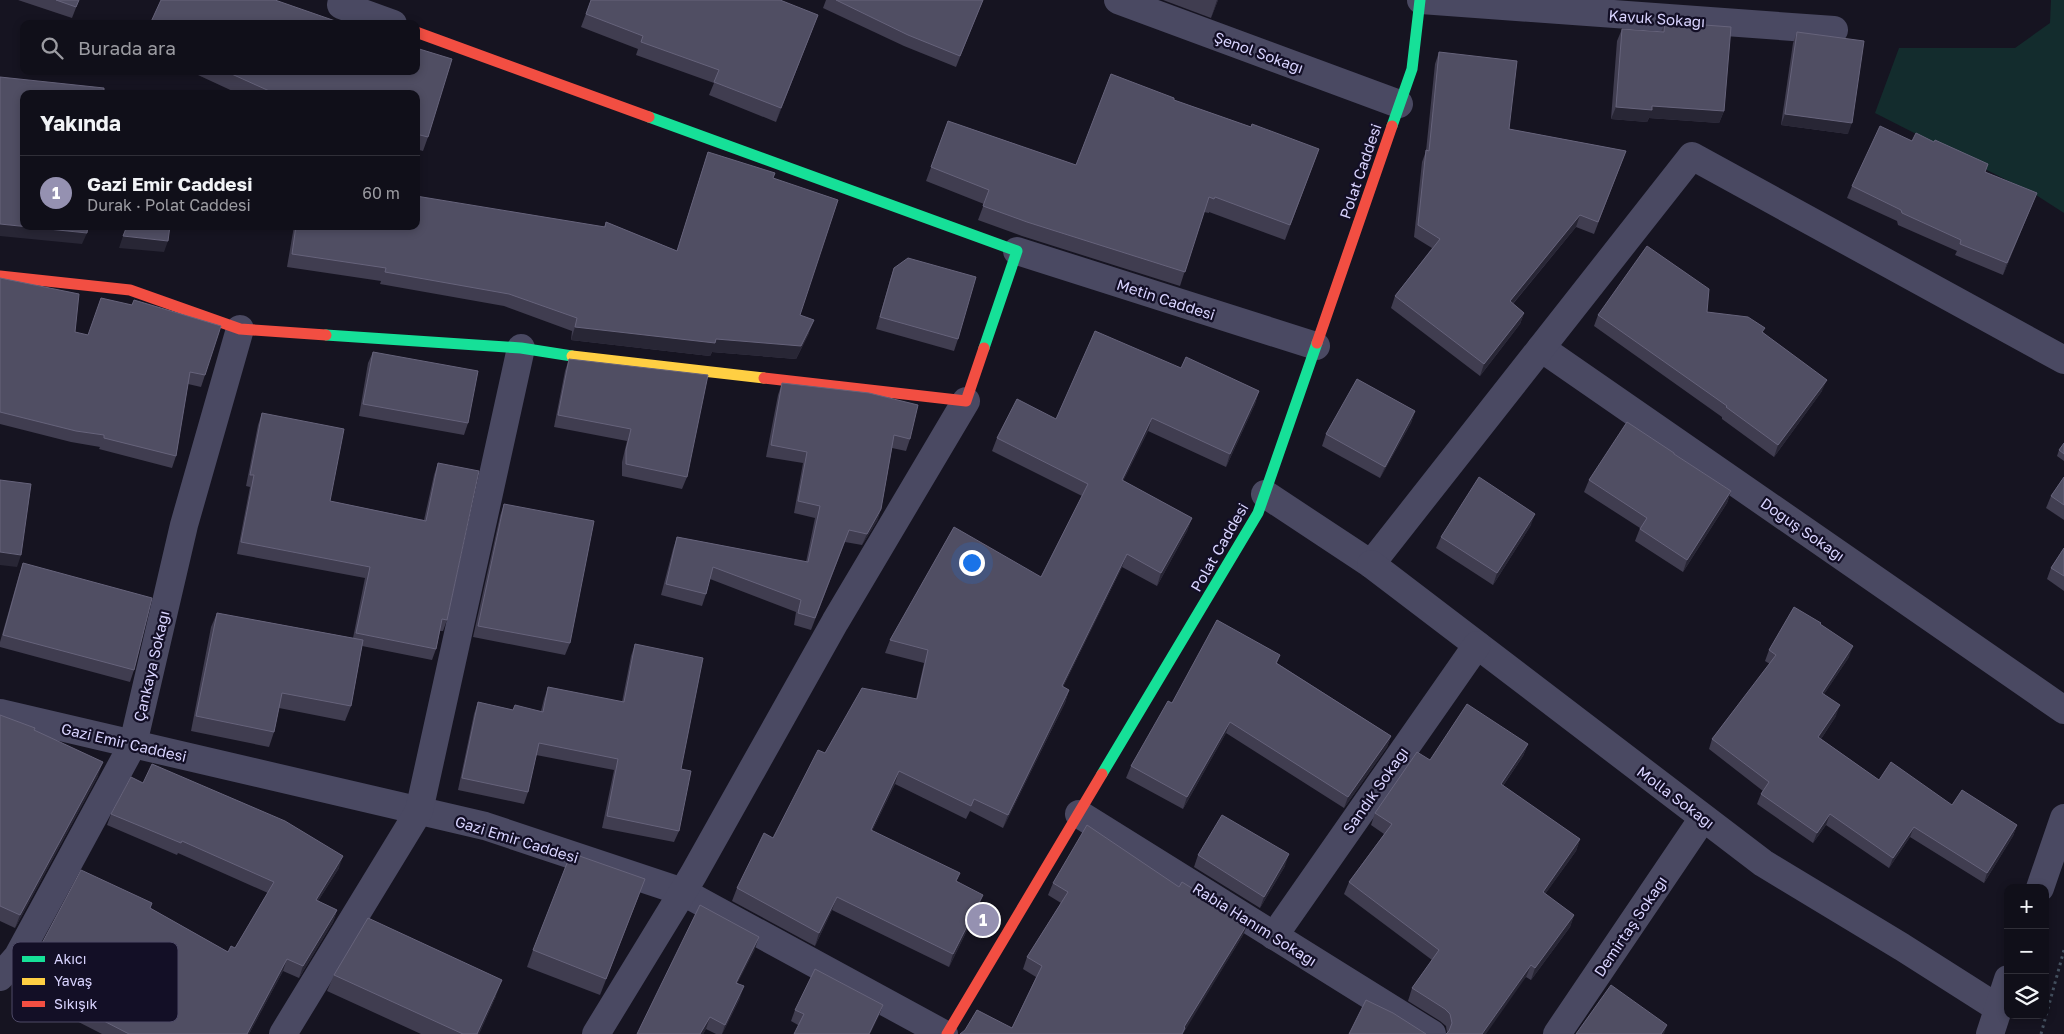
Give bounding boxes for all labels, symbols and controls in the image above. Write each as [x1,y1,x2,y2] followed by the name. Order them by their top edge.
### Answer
[1608,6,1706,30] street label: Kavuk Sokağı
[20,20,420,75] search box
[1212,28,1306,76] street label: Şenol Sokağı
[38,34,66,62] icon: search
[78,36,176,59] text: Burada ara
[40,110,121,136] text: Yakında
[1335,121,1385,221] street label: Polat Caddesi
[87,172,252,195] text: Gazi Emir Caddesi
[52,183,60,203] text: 1
[362,183,400,203] text: 60 m
[87,195,251,215] text: Durak · Polat Caddesi
[1115,275,1217,323] street label: Metin Caddesi
[1758,493,1848,565] street label: Doğuş Sokağı
[1186,499,1252,595] street label: Polat Caddesi
[959,550,985,576] your location
[129,609,173,723] street label: Çankaya Sokağı
[59,719,189,765] street label: Gazi Emir Caddesi
[1339,743,1411,837] street label: Sandık Sokağı
[1634,762,1718,832] street label: Molla Sokağı
[453,812,581,866] street label: Gazi Emir Caddesi
[1590,872,1670,980] street label: Demirtaş Sokağı
[1190,879,1320,969] street label: Rabia Hanım Sokağı
[2004,884,2049,1019] map controls
[2004,884,2049,929] button: +
[967,901,999,939] pin: 1
[2004,929,2049,974] button: −
[12,942,178,1022] legend
[54,950,86,967] text: Akıcı
[54,972,92,989] text: Yavaş
[2004,974,2049,1019] button: layers
[54,995,98,1012] text: Sıkışık

